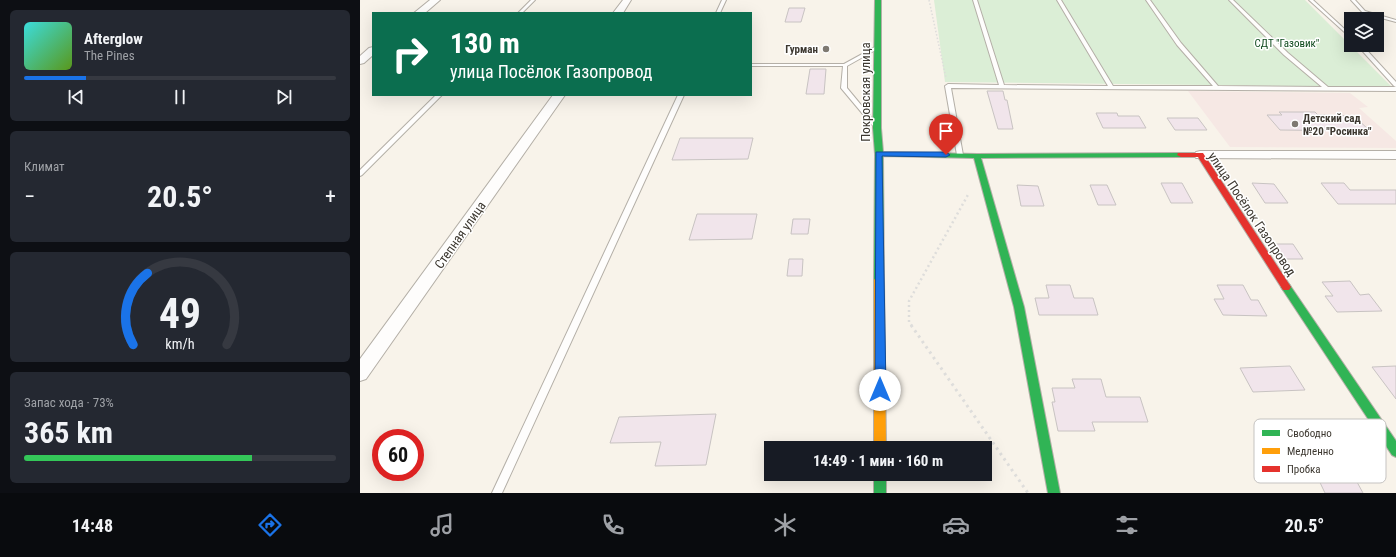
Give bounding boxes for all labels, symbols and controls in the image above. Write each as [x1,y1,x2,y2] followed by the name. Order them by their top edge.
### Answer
[1344,12,1384,52] map controls
[1344,12,1384,52] button: layers
[450,27,520,60] text: 130 m
[384,28,436,80] icon: right
[84,30,143,48] text: Afterglow
[1255,37,1319,50] park label: СДТ "Газовик"
[858,42,873,142] street label: Покровская улица
[785,43,818,56] place label: Гурман
[821,44,831,54] marker: Гурман
[84,48,135,63] text: The Pines
[450,61,652,82] text: улица Посёлок Газопровод
[65,86,87,108] icon: previous
[169,86,191,108] icon: pause
[273,86,295,108] icon: next
[1303,112,1372,138] place label: Детский сад №20 "Росинка"
[929,114,963,155] pin
[1290,119,1300,129] marker: Детский сад №20 "Росинка"
[935,120,957,142] icon: arrive
[1205,149,1299,279] street label: улица Посёлок Газопровод
[24,159,65,174] text: Климат
[147,179,213,214] text: 20.5°
[24,184,35,209] text: −
[325,184,336,209] text: +
[431,198,489,272] street label: Степная улица
[159,289,201,338] text: 49
[165,335,195,351] text: km/h
[859,369,901,411] position arrow
[24,395,114,410] text: Запас хода · 73%
[24,415,113,450] text: 365 km
[1254,419,1386,483] legend
[1287,427,1332,440] text: Свободно
[372,429,424,481] speed limit sign: 60
[1287,445,1334,458] text: Медленно
[813,452,943,470] text: 14:49 · 1 мин · 160 m
[1287,463,1321,476] text: Пробка
[256,511,284,539] icon: directions
[428,511,456,539] icon: music
[599,511,627,539] icon: phone
[771,511,799,539] icon: climate
[942,511,970,539] icon: car
[1113,511,1141,539] icon: filters
[72,515,113,536] text: 14:48
[1285,515,1324,536] text: 20.5°

